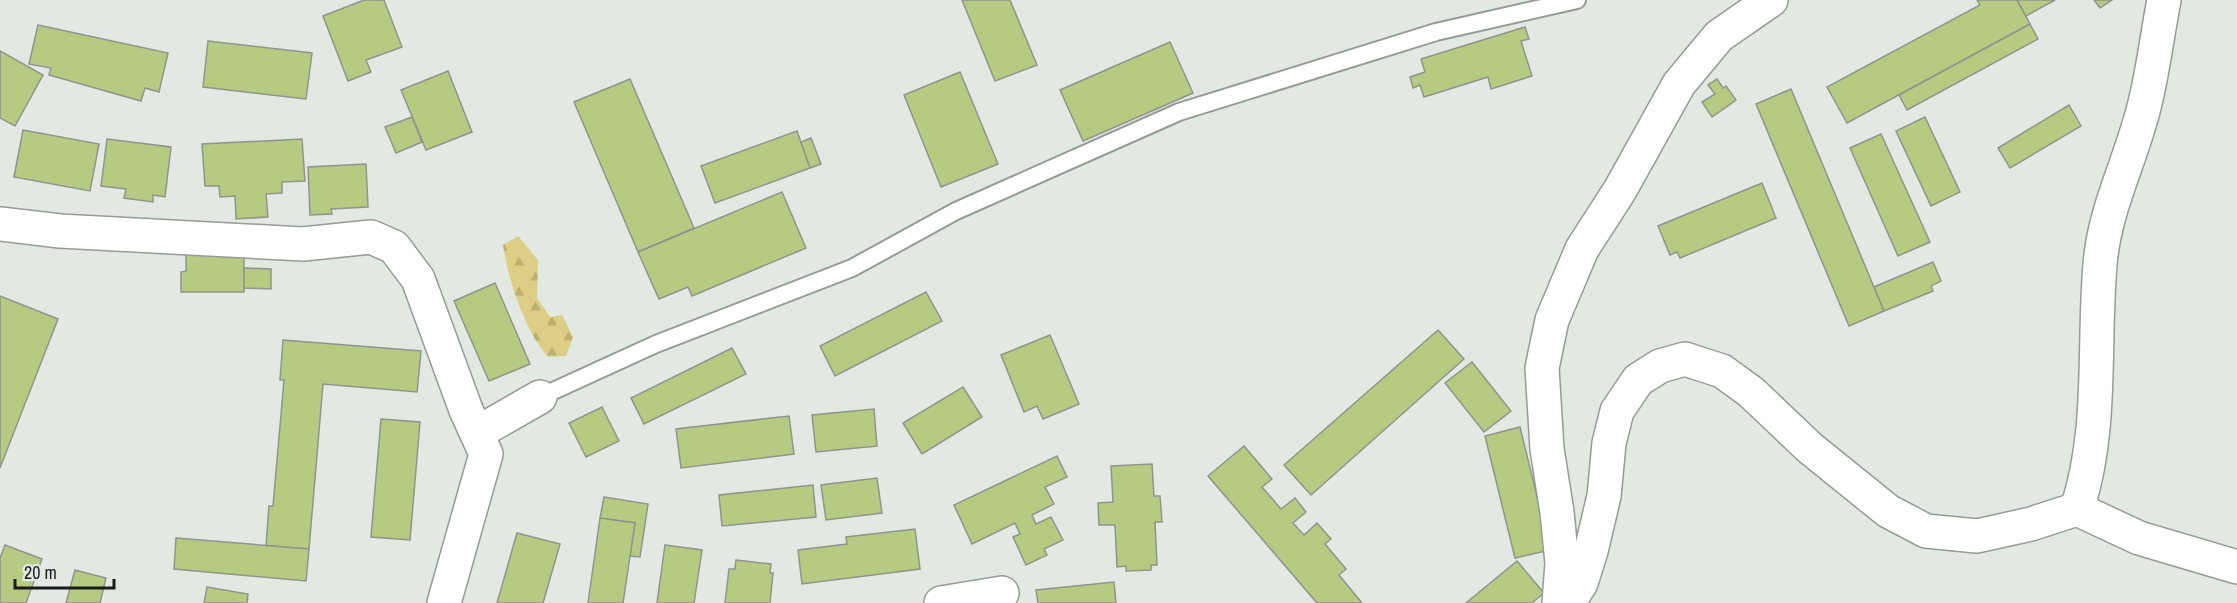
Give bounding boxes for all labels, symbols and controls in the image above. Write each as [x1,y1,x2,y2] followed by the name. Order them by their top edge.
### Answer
[15,552,114,590] scale bar
[24,560,57,585] text: 20 m

